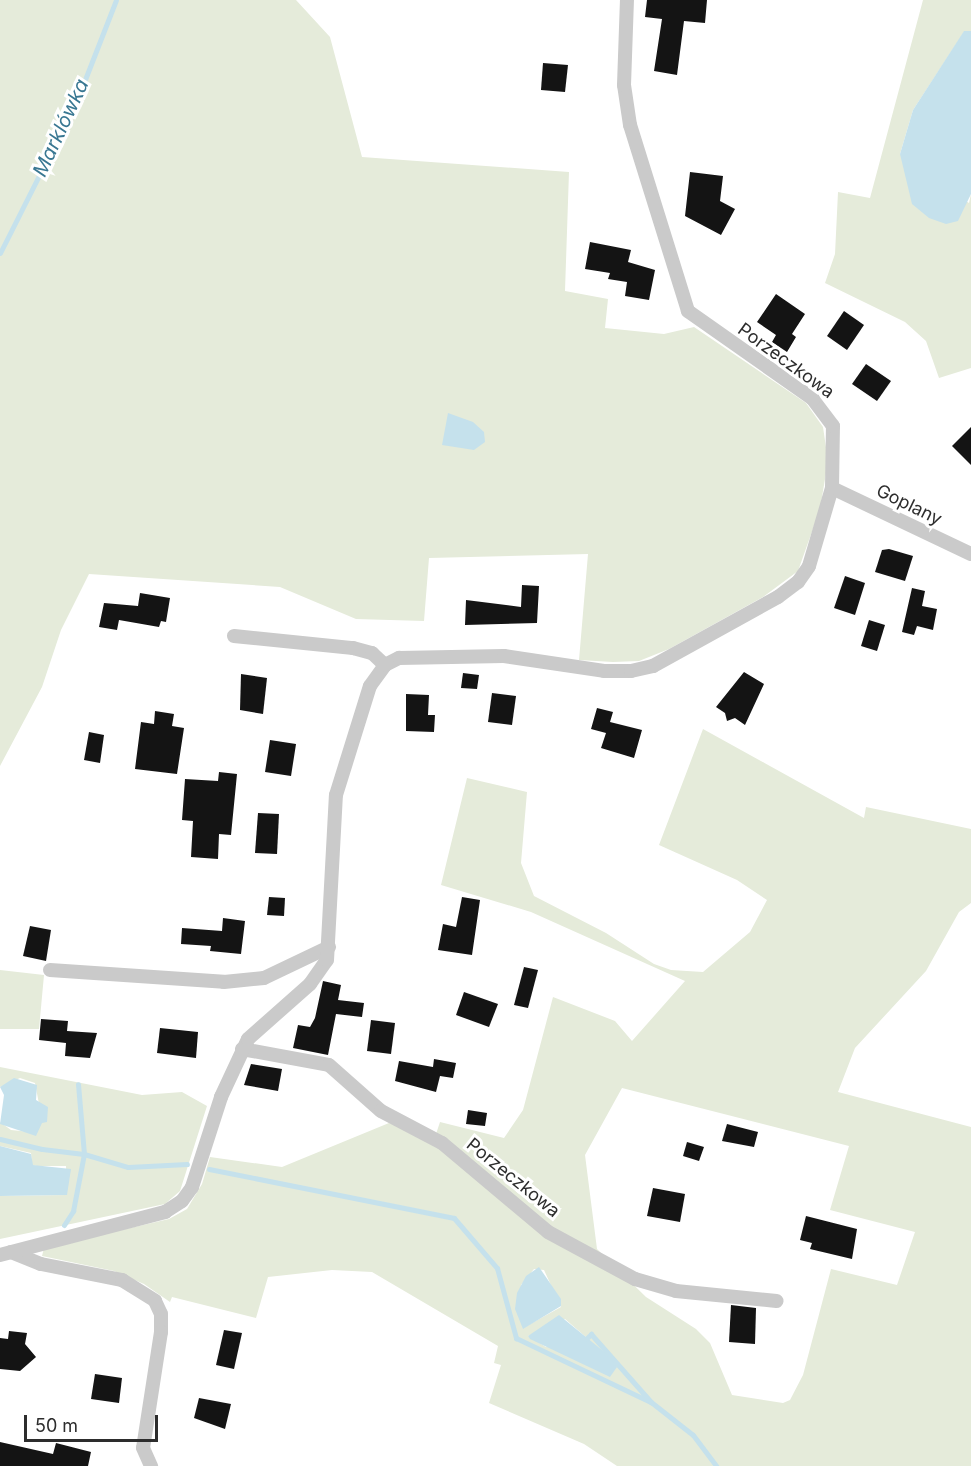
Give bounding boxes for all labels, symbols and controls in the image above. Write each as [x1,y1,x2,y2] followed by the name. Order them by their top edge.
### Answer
[28,75,94,181] water label: Marklówka
[734,319,838,403] street label: Porzeczkowa
[873,480,945,530] street label: Goplany
[462,1134,564,1222] street label: Porzeczkowa
[27,1403,160,1441] scale bar
[35,1415,78,1436] text: 50 m

